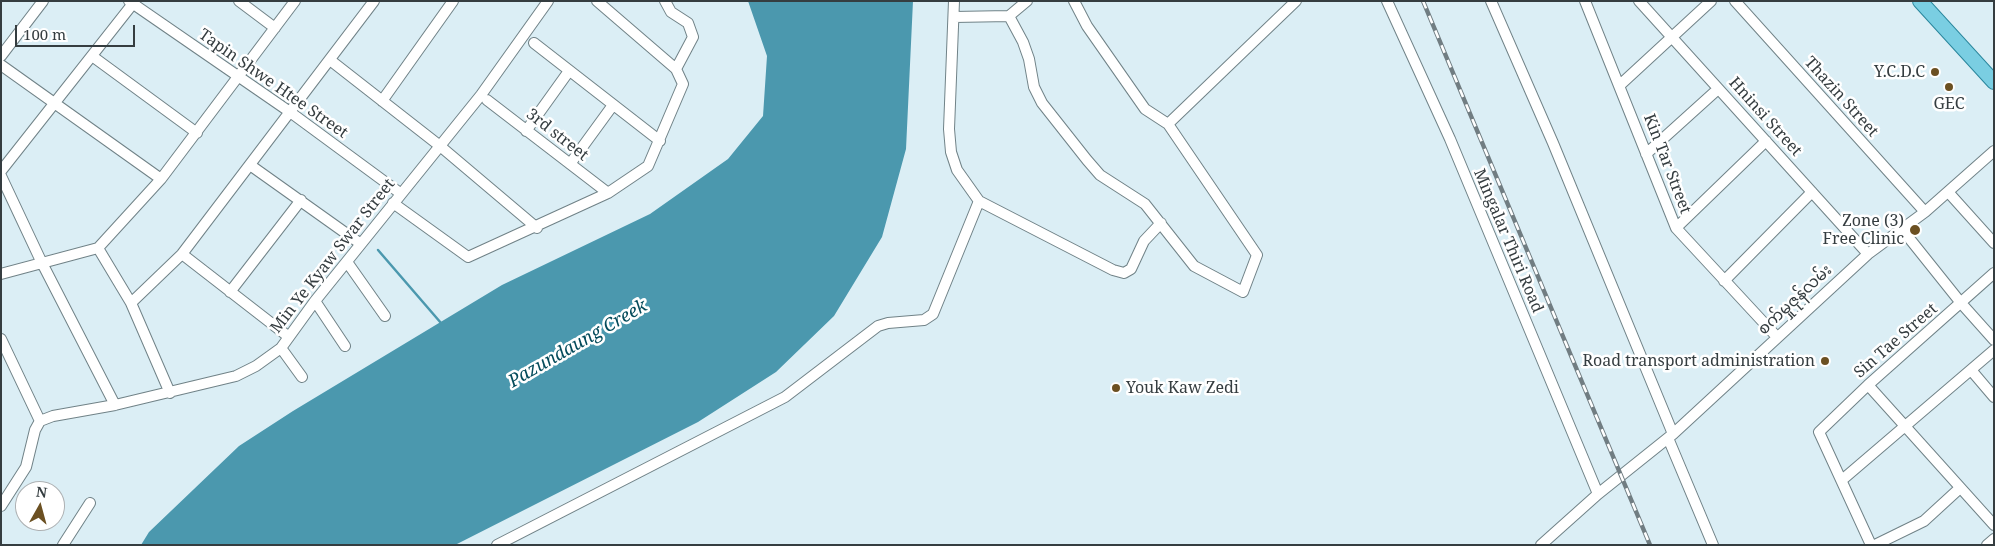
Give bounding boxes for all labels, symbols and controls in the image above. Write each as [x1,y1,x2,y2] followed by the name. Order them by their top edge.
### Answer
[18,15,138,47] scale bar
[23,24,66,44] text: 100 m
[195,25,351,143] street label: Tapin Shwe Htee Street
[1800,53,1882,141] street label: Thazin Street
[1874,62,1925,82] place label: Y.C.D.C
[1929,66,1941,78] marker: Y.C.D.C
[1725,74,1805,160] street label: Hninsi Street
[1943,81,1955,93] marker: GEC
[1933,94,1965,114] place label: GEC
[522,105,592,165] street label: 3rd street
[1639,111,1695,217] street label: Kin Tar Street
[1469,166,1547,316] street label: Mingalar Thiri Road
[267,175,399,337] street label: Min Ye Kyaw Swar Street
[1823,211,1904,249] place label: Zone (3) Free Clinic
[1908,223,1922,237] marker: Zone (3) Free Clinic
[1754,261,1836,339] street label: စက်မှုဇုန်လမ်း
[505,295,651,393] water label: Pazundaung Creek
[1850,300,1942,382] street label: Sin Tae Street
[1583,351,1815,371] place label: Road transport administration
[1819,355,1831,367] marker: Road transport administration
[1126,378,1239,398] place label: Youk Kaw Zedi
[1110,382,1122,394] marker: Youk Kaw Zedi
[15,481,65,531] north arrow
[35,482,48,502] text: N

